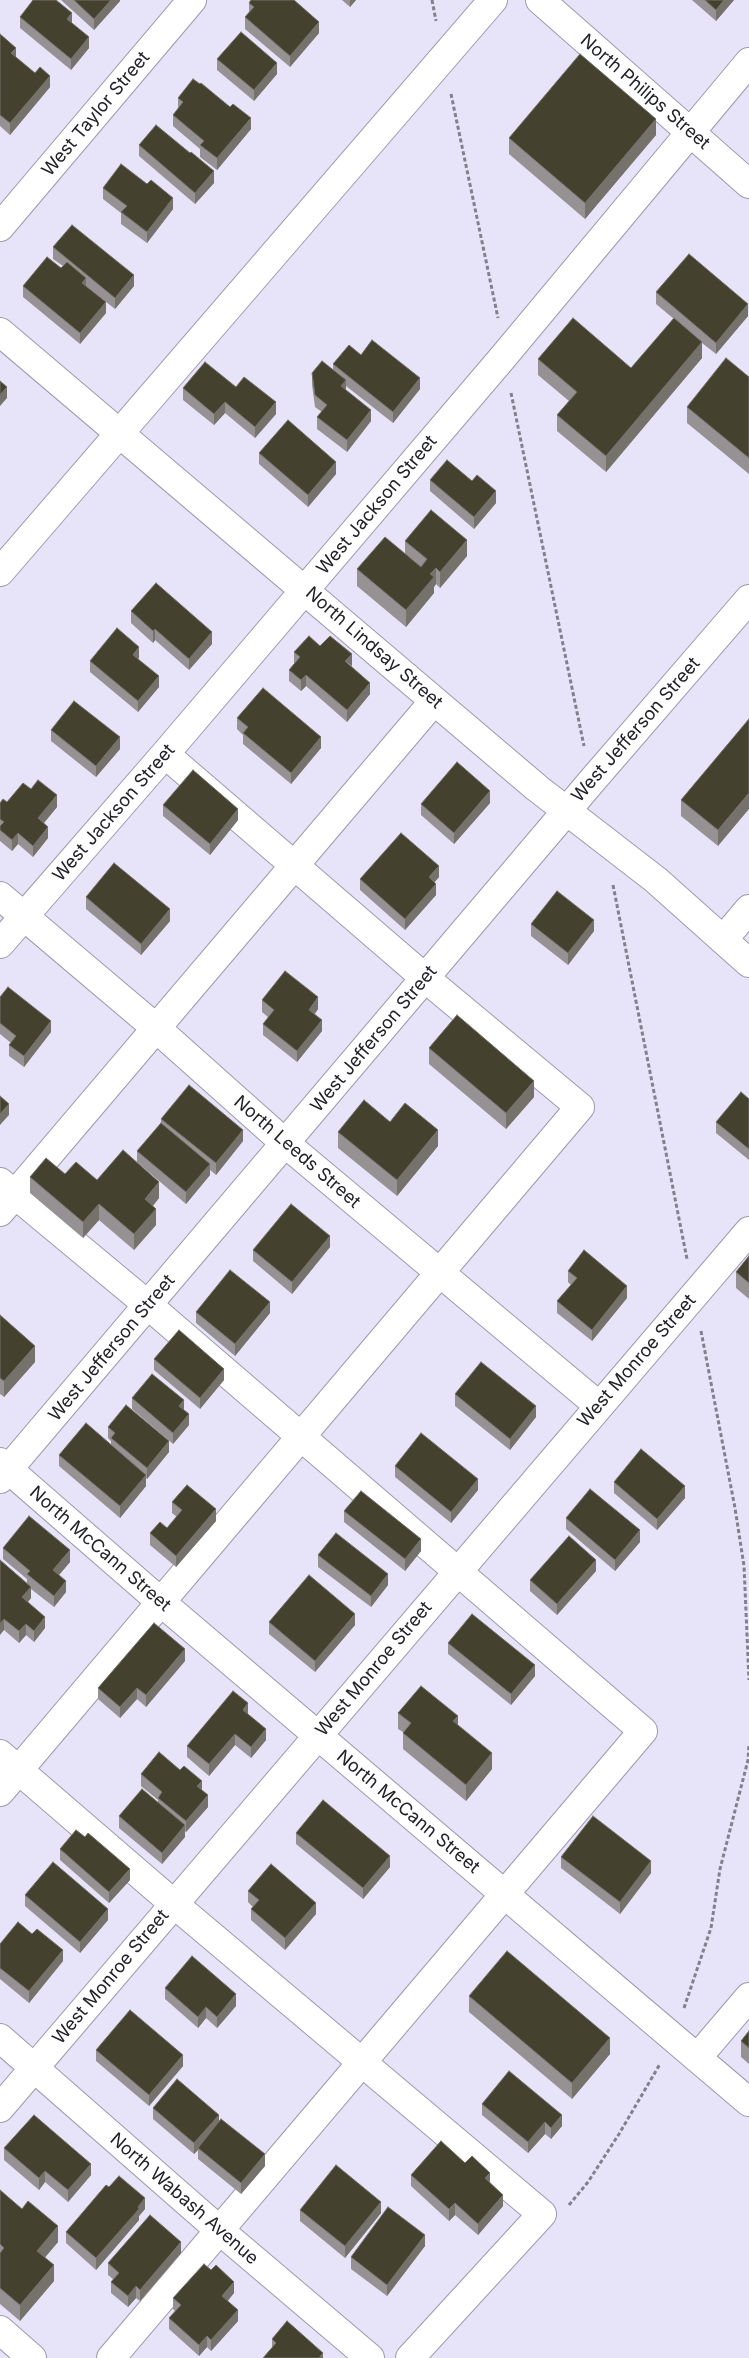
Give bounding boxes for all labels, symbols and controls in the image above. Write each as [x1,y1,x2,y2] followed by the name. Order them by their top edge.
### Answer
[576,30,714,154] street label: North Philips Street
[38,47,154,181] street label: West Taylor Street
[312,431,442,579] street label: West Jackson Street
[301,583,447,713] street label: North Lindsay Street
[567,653,705,807] street label: West Jefferson Street
[48,740,180,886] street label: West Jackson Street
[306,961,442,1117] street label: West Jefferson Street
[229,1091,365,1213] street label: North Leeds Street
[44,1270,180,1426] street label: West Jefferson Street
[573,1290,701,1432] street label: West Monroe Street
[25,1482,175,1616] street label: North McCann Street
[311,1597,437,1741] street label: West Monroe Street
[332,1746,484,1878] street label: North McCann Street
[48,1905,174,2049] street label: West Monroe Street
[105,2129,263,2269] street label: North Wabash Avenue

